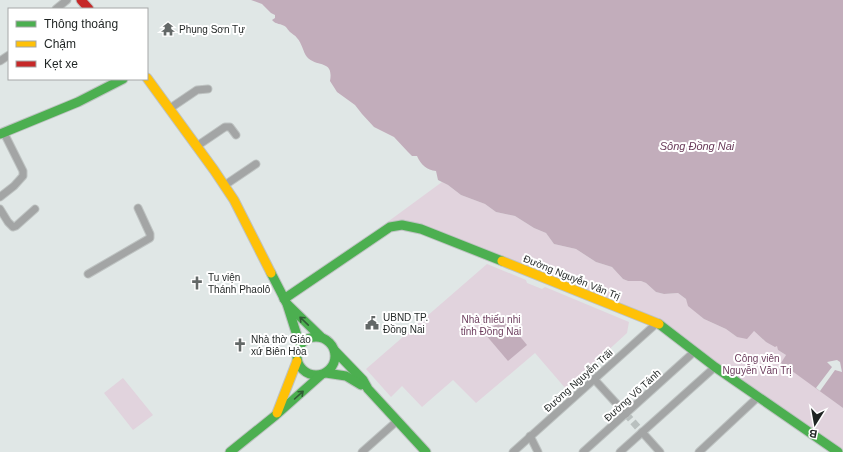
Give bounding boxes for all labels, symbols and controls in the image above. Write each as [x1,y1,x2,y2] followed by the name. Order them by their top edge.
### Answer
[8,8,148,80] legend
[44,17,118,31] text: Thông thoáng
[160,21,176,37] temple icon: Phụng Sơn Tự
[179,24,245,35] place label: Phụng Sơn Tự
[44,37,76,51] text: Chậm
[44,57,78,71] text: Kẹt xe
[660,140,735,152] water label: Sông Đồng Nai
[522,252,622,302] street label: Đường Nguyễn Văn Trị
[208,272,271,295] place label: Tu viện Thánh Phaolô
[189,275,205,291] church icon: Tu viện Thánh Phaolô
[383,312,428,335] place label: UBND TP. Đồng Nai
[461,314,521,337] park label: Nhà thiếu nhi tỉnh Đồng Nai
[364,315,380,331] public building icon: UBND TP. Đồng Nai
[299,316,309,325] one-way arrow
[251,334,311,357] place label: Nhà thờ Giáo xứ Biên Hòa
[232,337,248,353] church icon: Nhà thờ Giáo xứ Biên Hòa
[541,346,615,414] street label: Đường Nguyễn Trãi
[723,353,791,376] park label: Công viên Nguyễn Văn Trị
[602,367,663,424] street label: Đường Võ Tánh
[293,390,304,399] one-way arrow
[795,404,835,444] north arrow
[808,427,818,440] text: B

